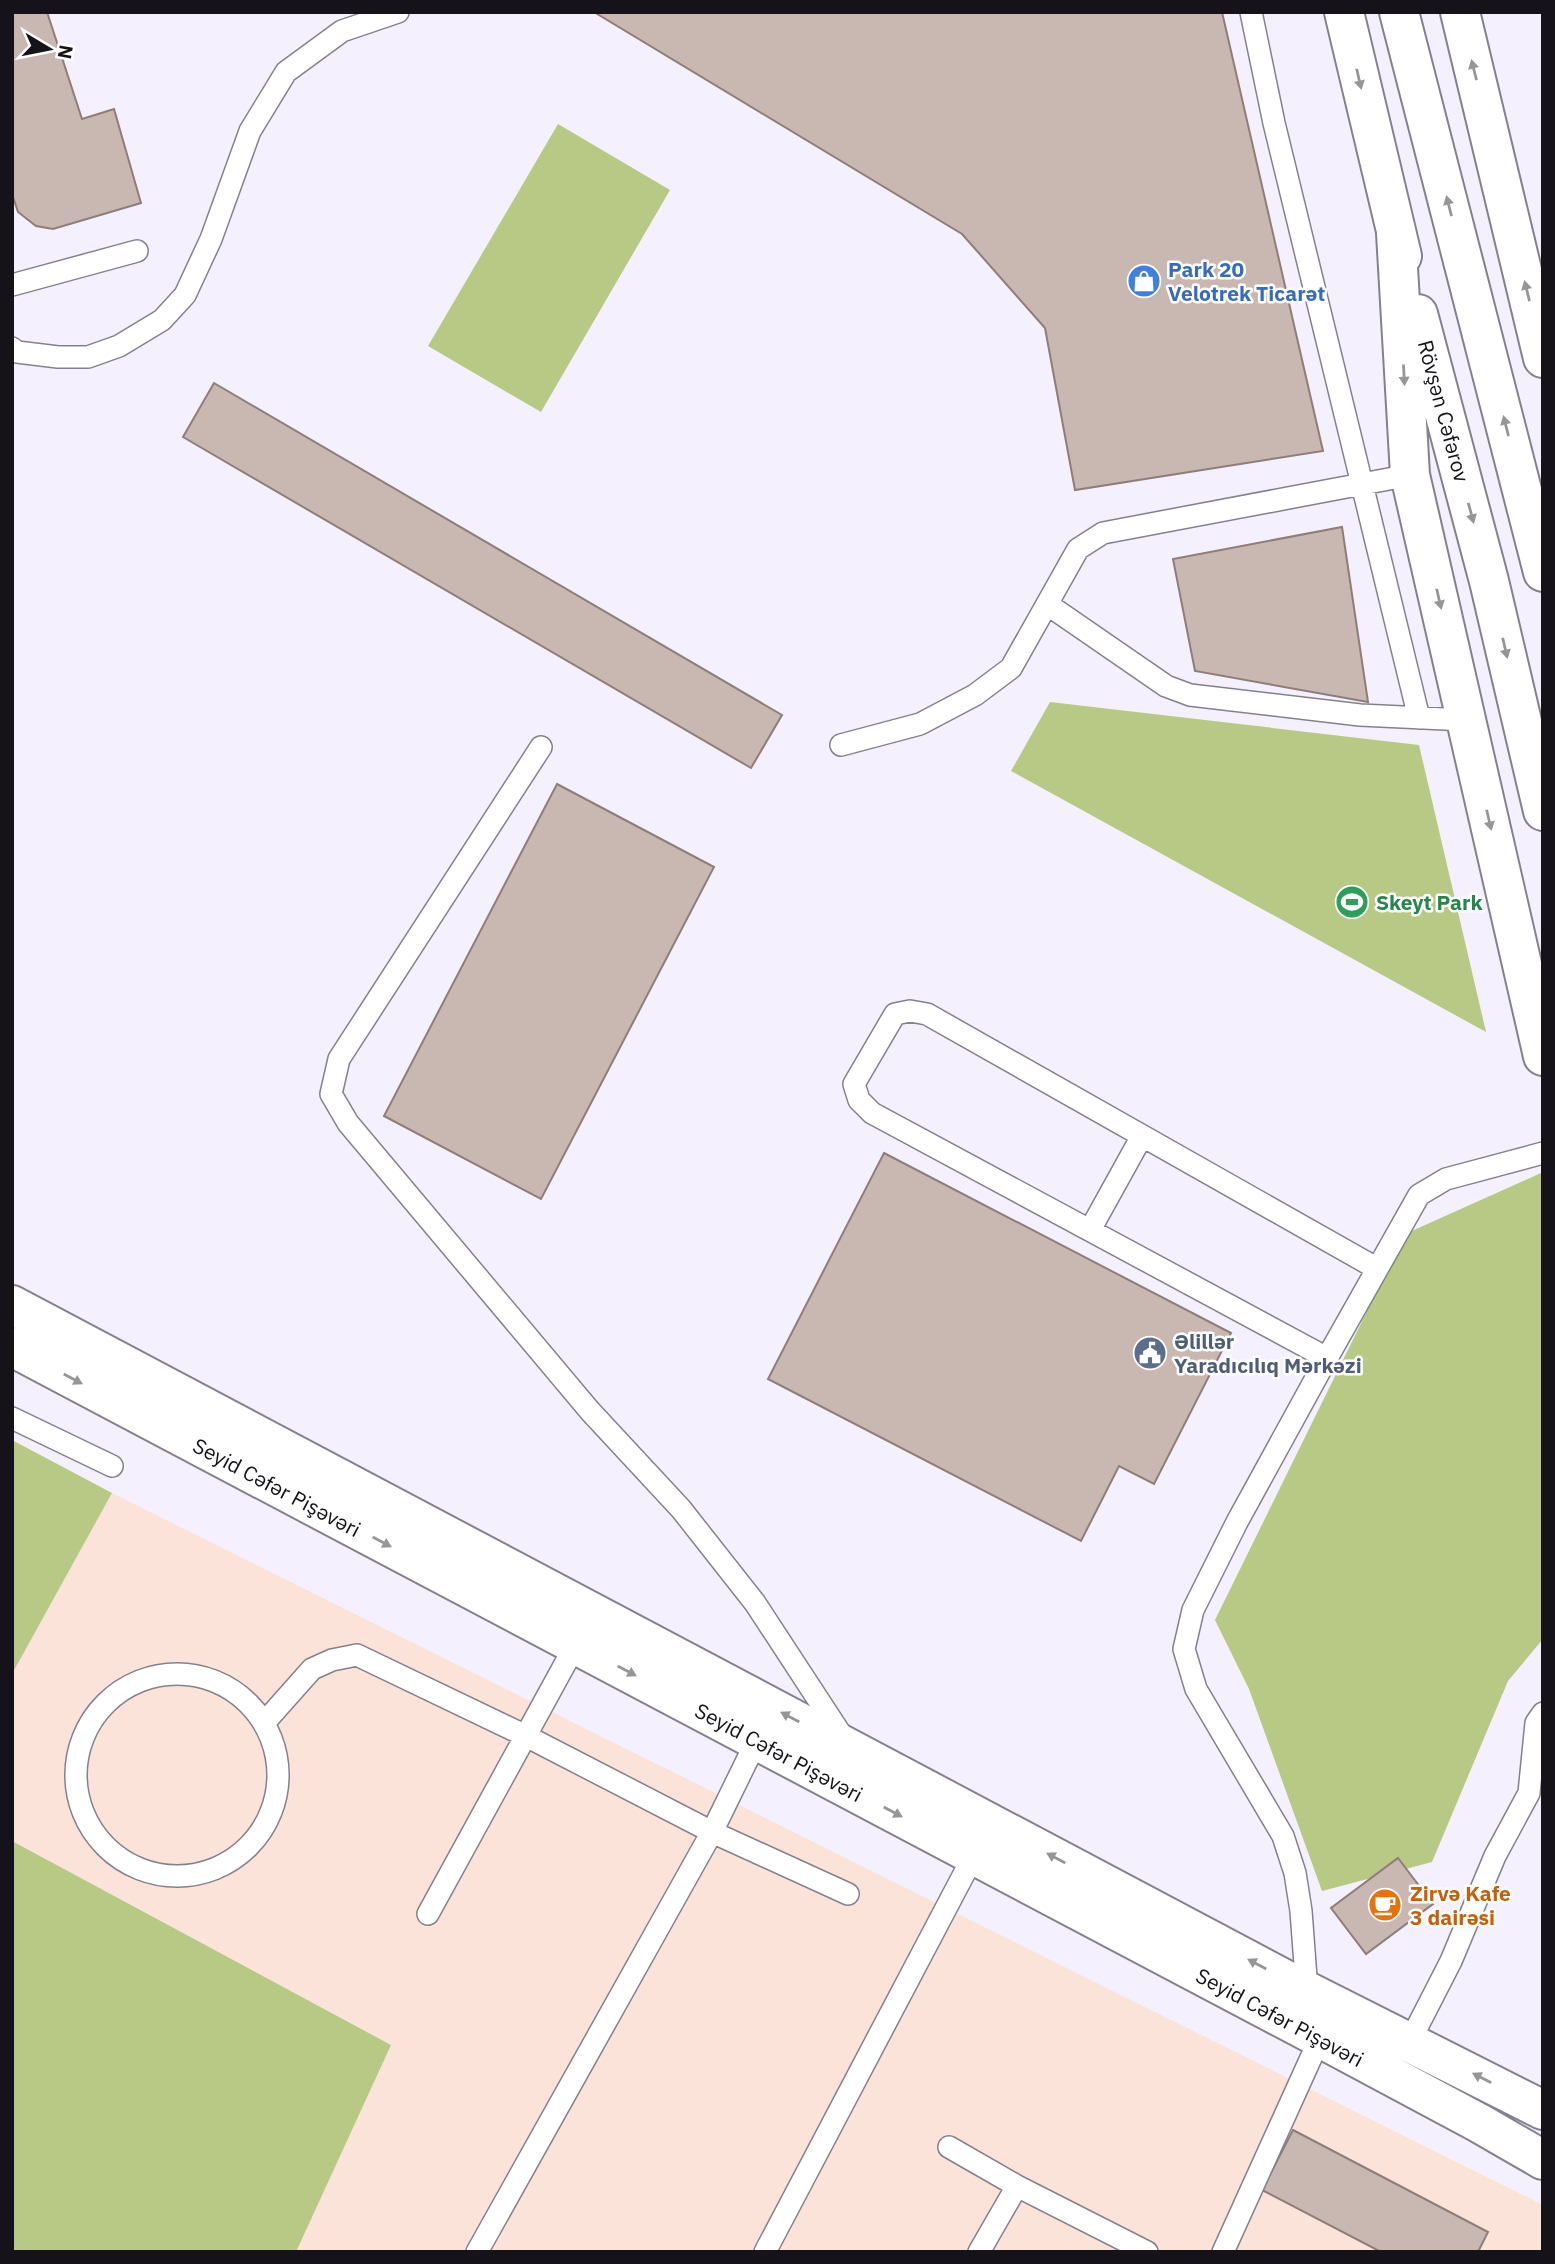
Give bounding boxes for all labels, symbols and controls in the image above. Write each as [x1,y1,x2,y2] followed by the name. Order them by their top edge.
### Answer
[14,14,84,84] north arrow
[53,43,79,61] text: N
[1468,59,1479,81] one-way arrow
[1354,68,1365,90] one-way arrow
[1443,195,1454,217] one-way arrow
[1168,255,1325,307] place label: Park 20 Velotrek Ticarət
[1125,262,1163,300] shop icon: Park 20 Velotrek Ticarət
[1521,280,1532,302] one-way arrow
[1412,337,1476,485] street label: Rövşən Cəfərov
[1399,364,1410,386] one-way arrow
[1500,416,1510,437] one-way arrow
[1466,502,1477,524] one-way arrow
[1433,588,1444,610] one-way arrow
[1500,637,1511,659] one-way arrow
[1484,810,1495,832] one-way arrow
[1333,883,1371,921] sports icon: Skeyt Park
[1376,888,1483,916] place label: Skeyt Park
[1174,1327,1362,1379] place label: Əlillər Yaradıcılıq Mərkəzi
[1131,1334,1169,1372] public building icon: Əlillər Yaradıcılıq Mərkəzi
[63,1373,82,1385] one-way arrow
[188,1431,366,1543] street label: Seyid Cəfər Pişəvəri
[372,1537,392,1548] one-way arrow
[617,1666,637,1677] one-way arrow
[690,1696,868,1808] street label: Seyid Cəfər Pişəvəri
[781,1711,800,1723] one-way arrow
[883,1806,903,1818] one-way arrow
[1047,1852,1066,1864] one-way arrow
[1410,1879,1511,1931] place label: Zirvə Kafe 3 dairəsi
[1366,1886,1404,1924] cafe icon: Zirvə Kafe 3 dairəsi
[1247,1959,1267,1971] one-way arrow
[1191,1961,1369,2073] street label: Seyid Cəfər Pişəvəri
[1472,2073,1492,2084] one-way arrow

